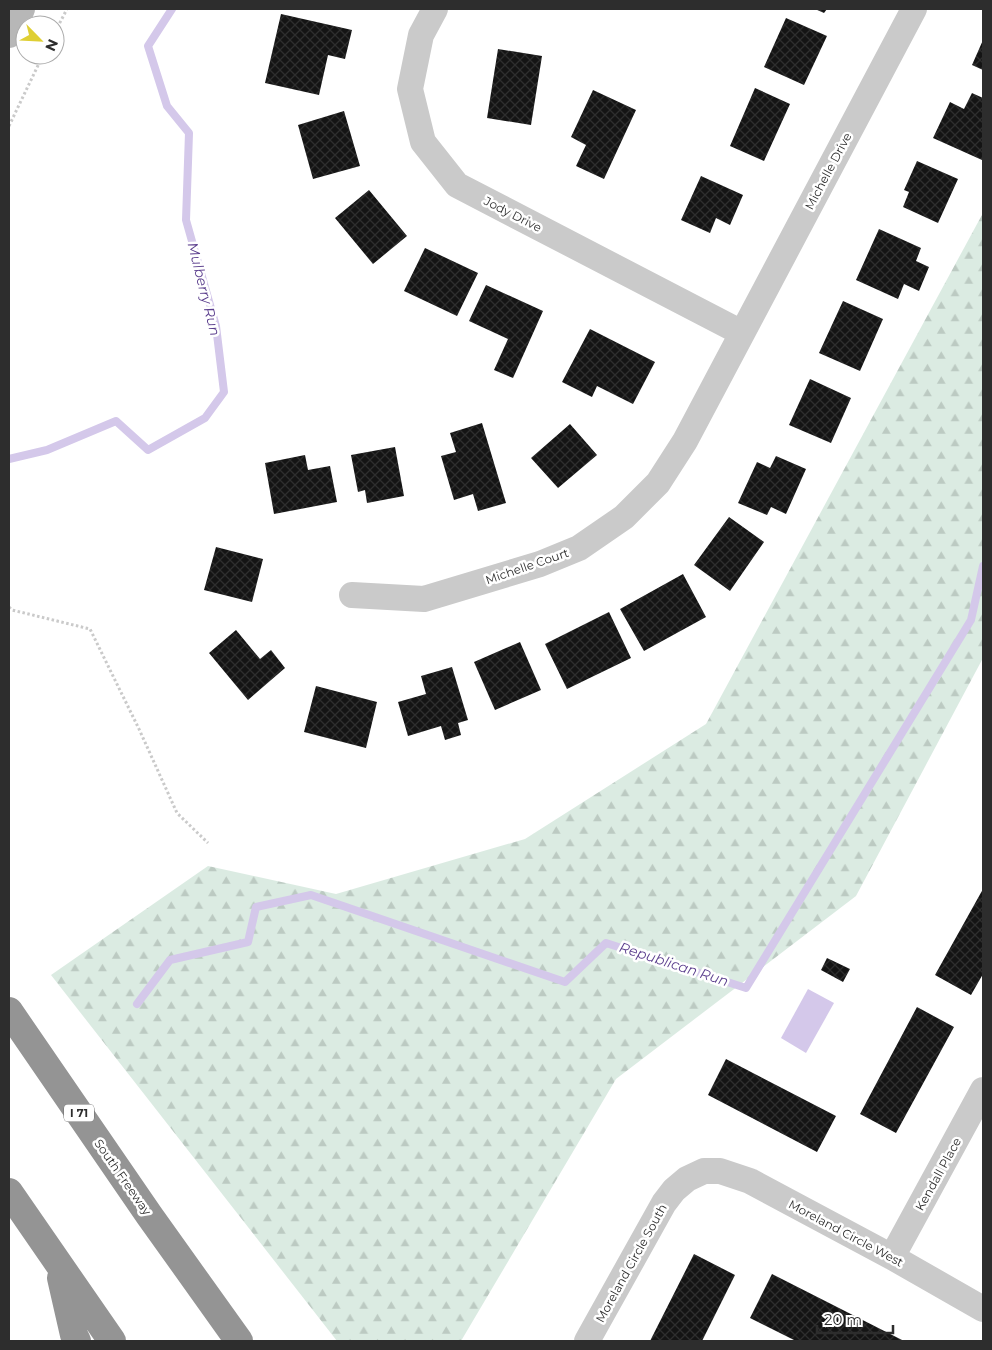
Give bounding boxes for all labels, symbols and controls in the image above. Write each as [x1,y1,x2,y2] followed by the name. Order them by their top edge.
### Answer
[15,15,65,65] north arrow
[41,36,62,54] text: N
[801,130,855,212] street label: Michelle Drive
[481,193,544,235] street label: Jody Drive
[184,240,224,338] water label: Mulberry Run
[483,545,571,587] street label: Michelle Court
[617,938,731,990] water label: Republican Run
[64,1104,94,1122] road number: I 71
[912,1135,964,1213] street label: Kendall Place
[91,1136,155,1218] street label: South Freeway
[786,1196,906,1270] street label: Moreland Circle West
[592,1201,670,1325] street label: Moreland Circle South
[817,1302,893,1334] scale bar
[824,1310,862,1329] text: 20 m

